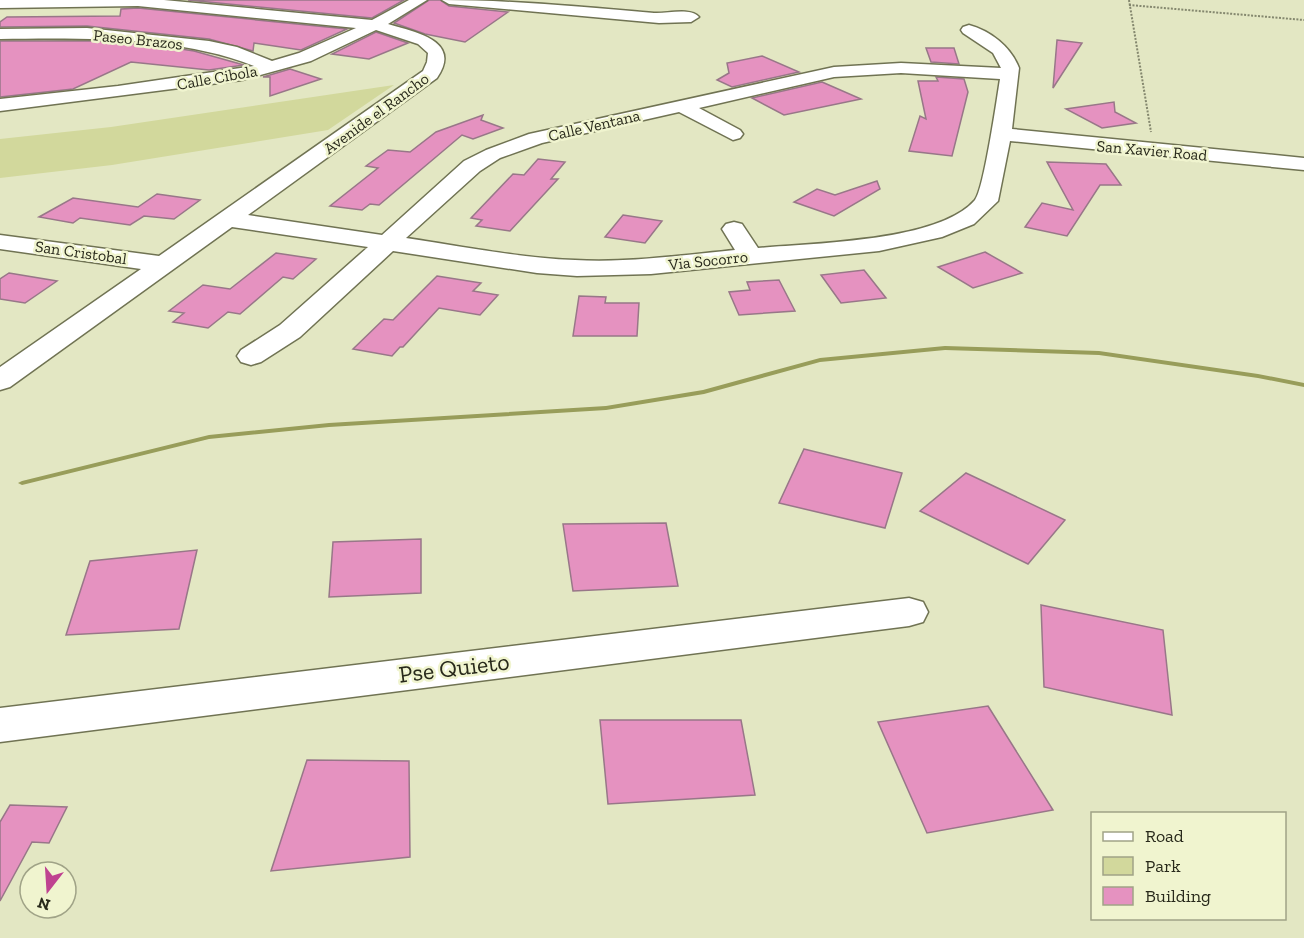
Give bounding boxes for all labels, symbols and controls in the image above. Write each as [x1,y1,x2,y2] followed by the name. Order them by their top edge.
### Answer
[92,25,184,54] street label: Paseo Brazos
[175,61,259,94] street label: Calle Cibola
[320,69,433,158] street label: Avenide el Rancho
[546,106,642,145] street label: Calle Ventana
[1096,136,1208,165] street label: San Xavier Road
[34,237,128,268] street label: San Cristobal
[666,247,749,274] street label: Via Socorro
[397,646,511,689] street label: Pse Quieto
[1091,812,1286,920] legend
[1145,825,1184,847] text: Road
[1145,855,1181,877] text: Park
[18,860,78,920] north arrow
[1145,885,1211,907] text: Building
[35,893,52,915] text: N

